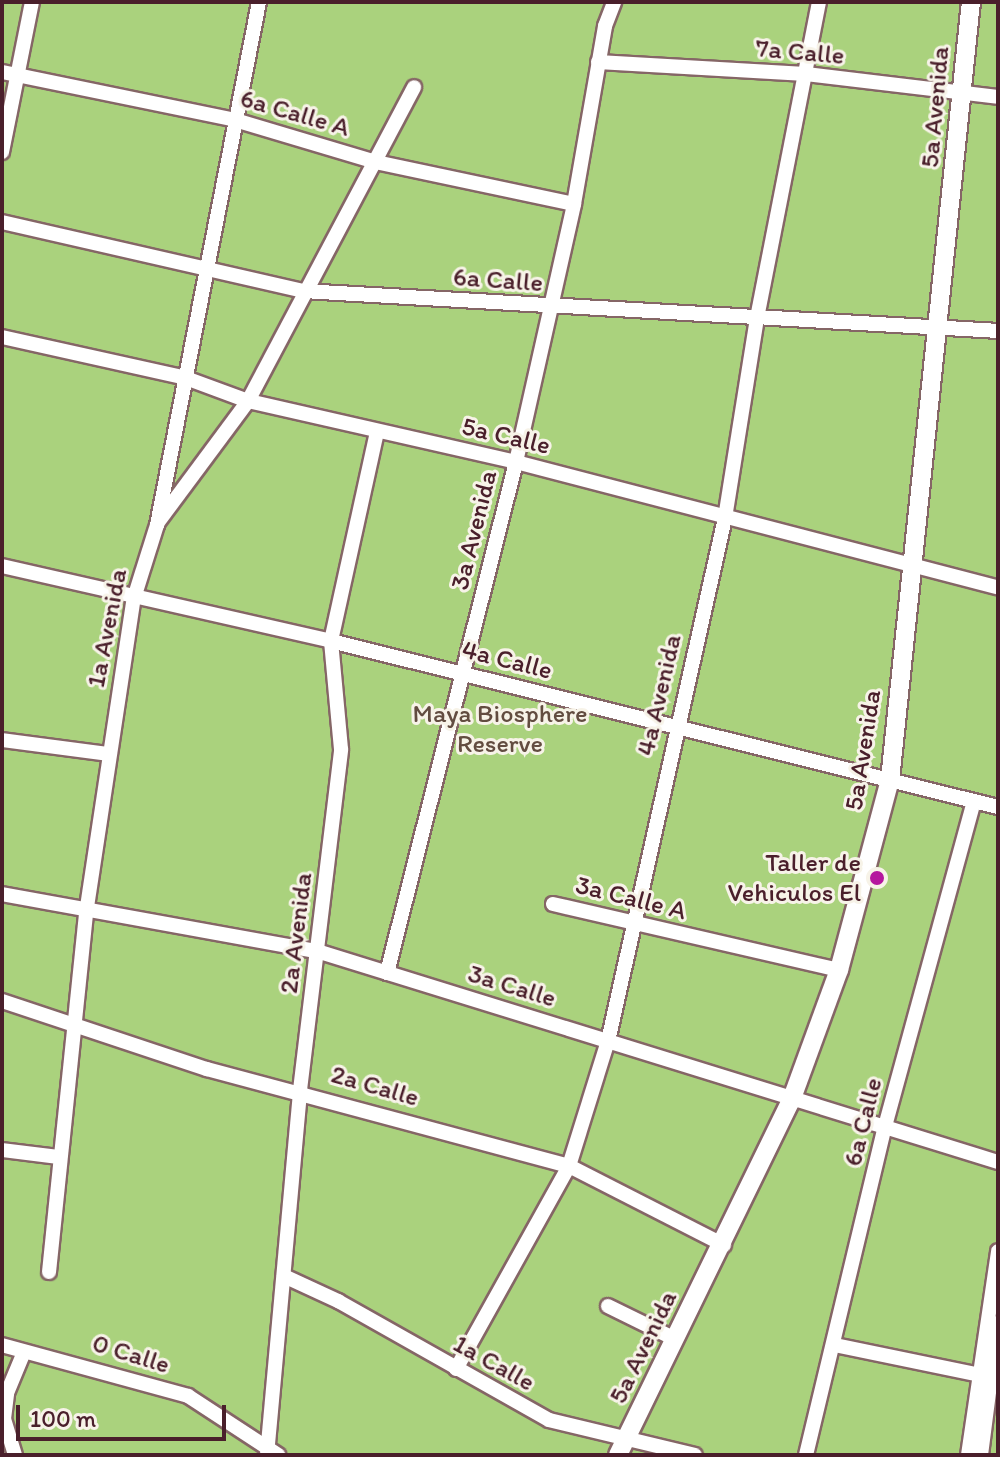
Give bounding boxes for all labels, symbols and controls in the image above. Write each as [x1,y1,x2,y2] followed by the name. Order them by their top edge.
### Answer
[754,33,846,71] street label: 7a Calle
[914,45,956,169] street label: 5a Avenida
[236,82,354,144] street label: 6a Calle A
[452,261,544,299] street label: 6a Calle
[458,411,554,461] street label: 5a Calle
[444,467,504,593] street label: 3a Avenida
[80,566,134,690] street label: 1a Avenida
[630,631,688,759] street label: 4a Avenida
[458,634,556,686] street label: 4a Calle
[838,687,888,813] street label: 5a Avenida
[413,698,587,760] park label: Maya Biosphere Reserve
[728,847,861,908] place label: Taller de Vehiculos El
[572,869,690,927] street label: 3a Calle A
[868,869,886,887] marker: Taller de Vehiculos El
[273,871,319,995] street label: 2a Avenida
[464,958,560,1014] street label: 3a Calle
[327,1059,423,1113] street label: 2a Calle
[837,1074,889,1170] street label: 6a Calle
[602,1285,684,1409] street label: 5a Avenida
[89,1328,173,1380] street label: 0 Calle
[448,1328,540,1398] street label: 1a Calle
[20,1389,230,1439] scale bar
[30,1404,96,1433] text: 100 m

